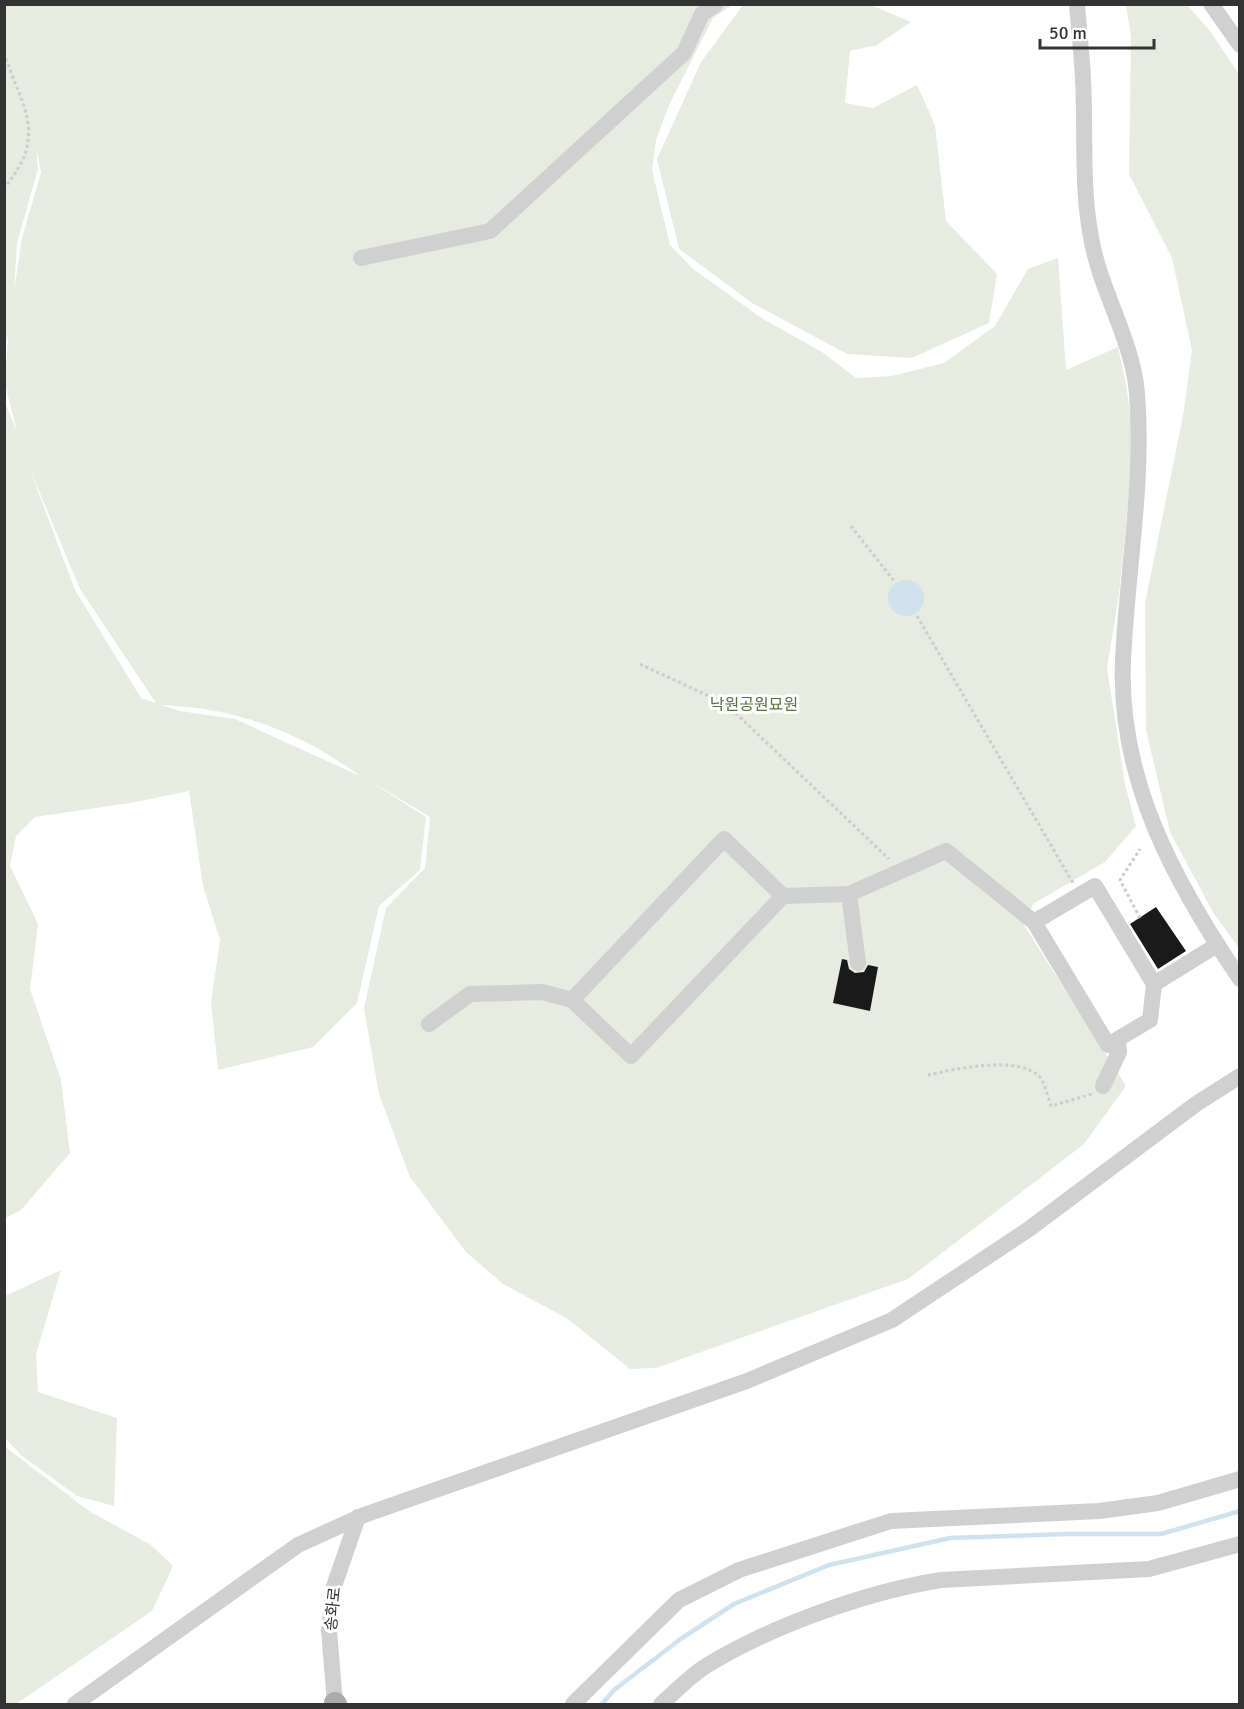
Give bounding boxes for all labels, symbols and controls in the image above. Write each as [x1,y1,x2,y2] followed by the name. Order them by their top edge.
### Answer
[1040,12,1154,50] scale bar
[1049,22,1087,44] text: 50 m
[710,695,798,715] park label: 낙원공원묘원
[321,1586,345,1632] street label: 송화로

